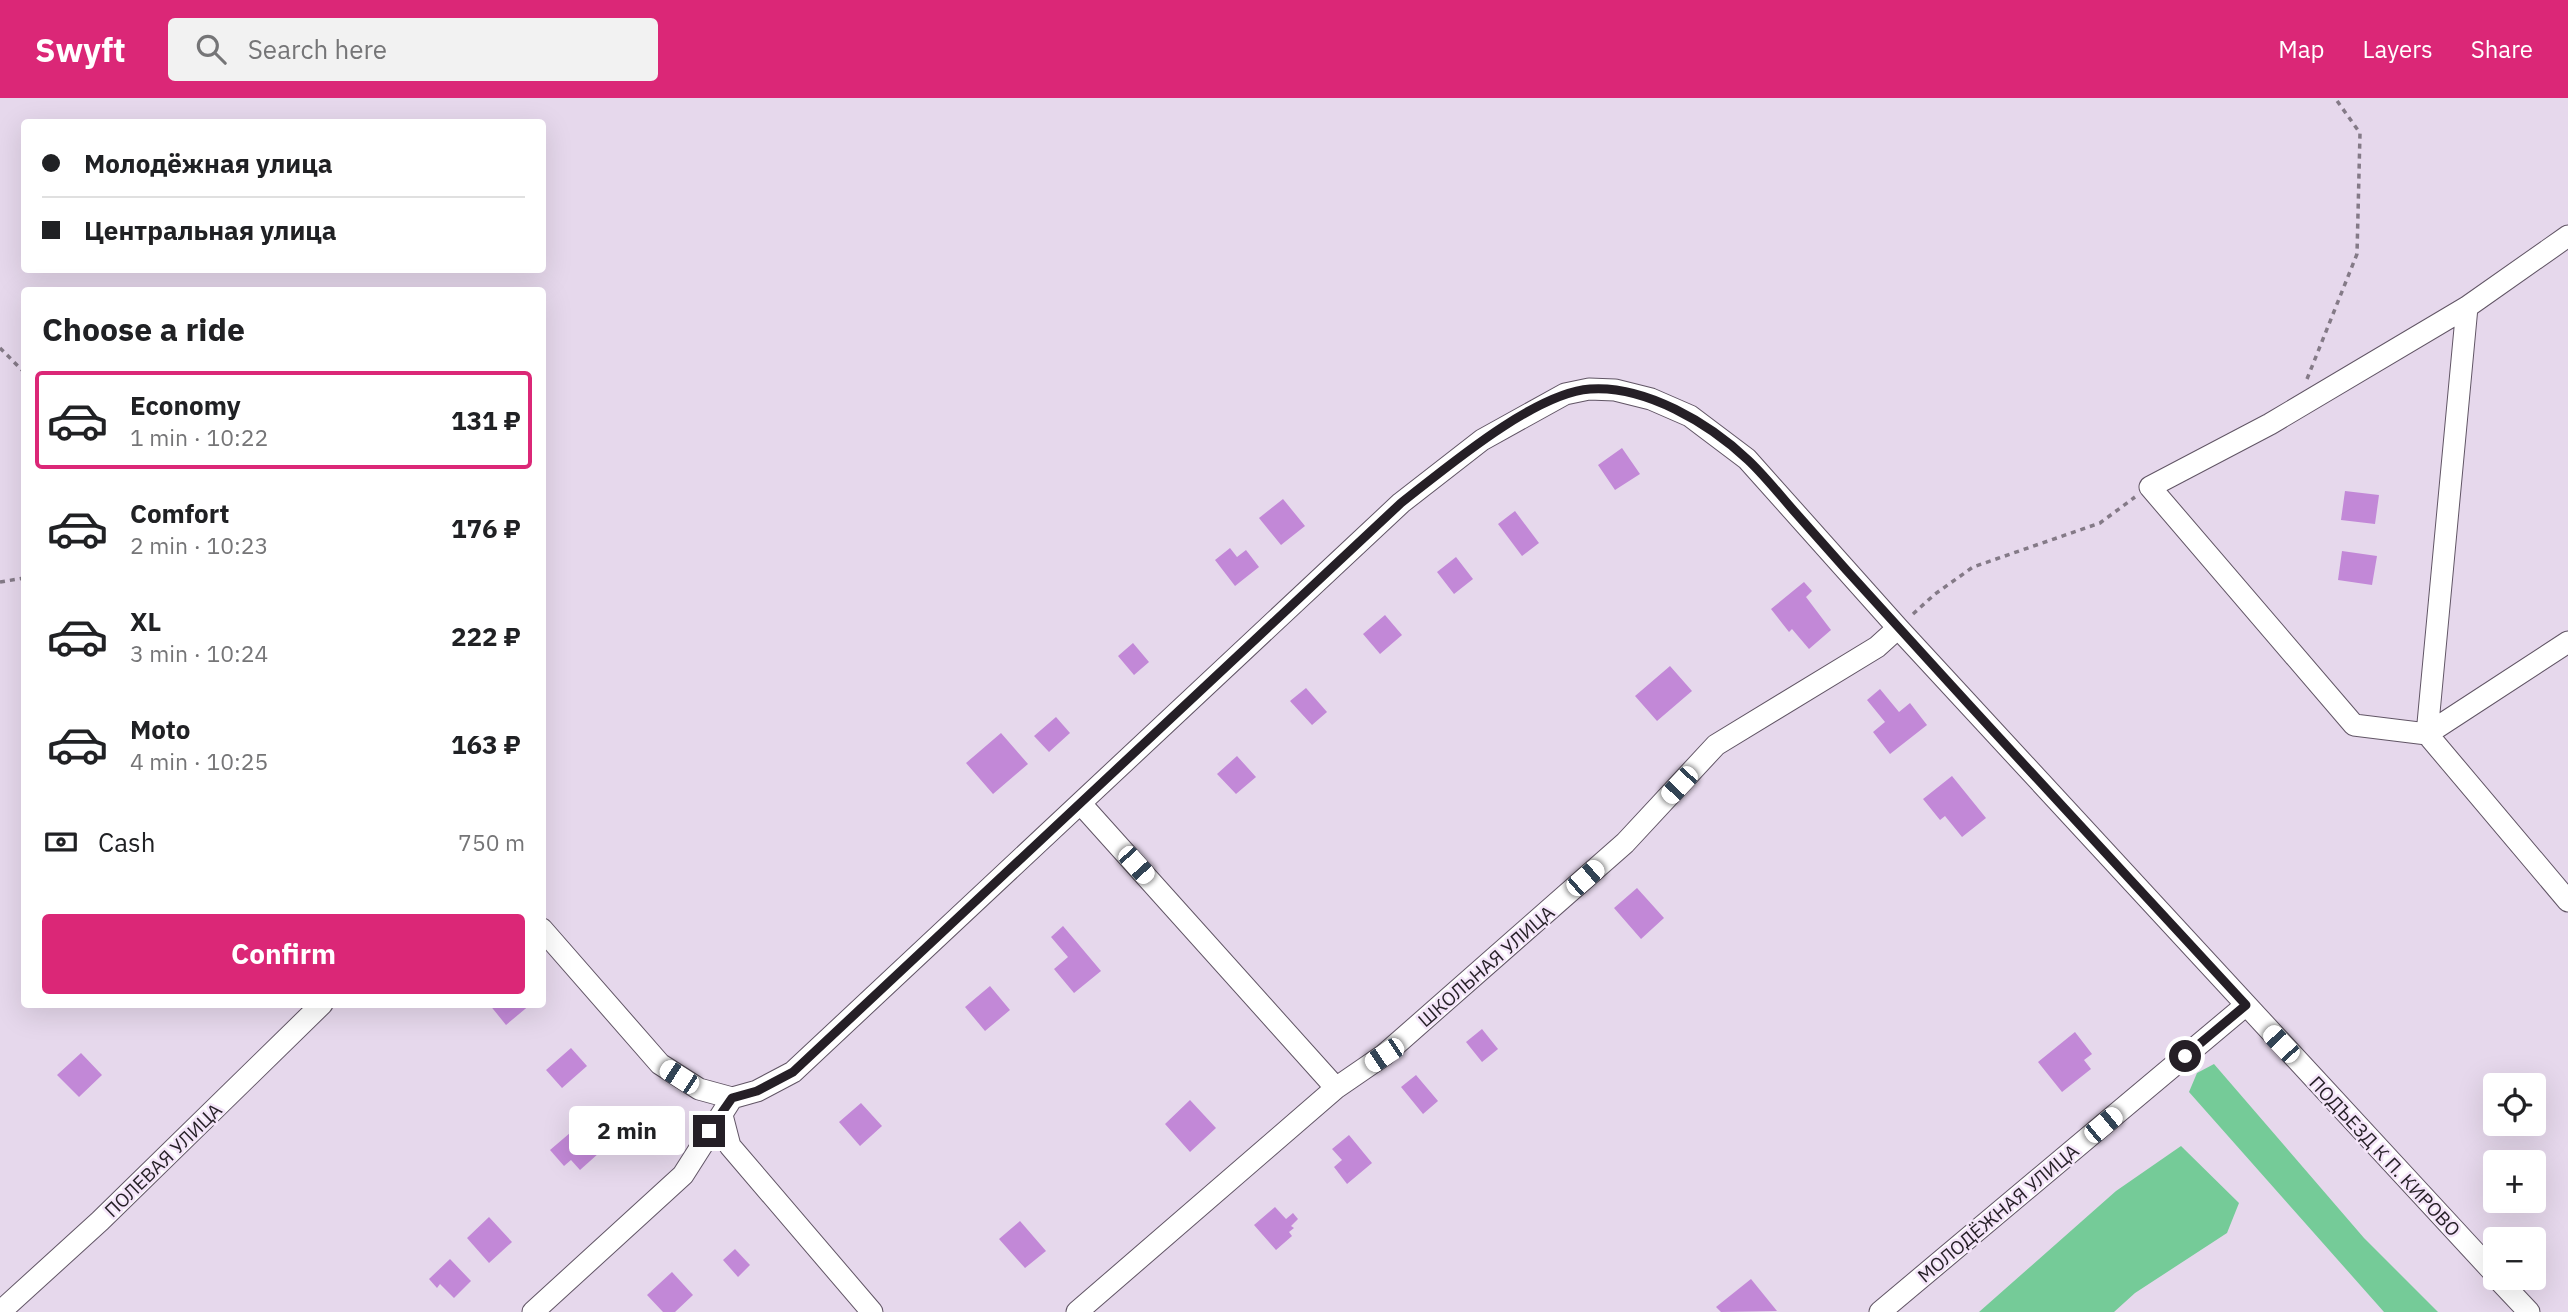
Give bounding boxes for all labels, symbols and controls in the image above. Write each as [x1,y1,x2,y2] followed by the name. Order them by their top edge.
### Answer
[168,18,658,81] search box
[35,28,126,71] text: Swyft
[192,30,230,68] icon: search
[248,32,387,66] text: Search here
[2278,33,2325,65] text: Map
[2363,33,2433,65] text: Layers
[2471,33,2533,65] text: Share
[84,146,332,180] text: Молодёжная улица
[84,213,337,247] text: Центральная улица
[42,308,245,350] text: Choose a ride
[130,388,241,422] text: Economy
[46,389,109,452] icon: car
[451,403,521,437] text: 131 ₽
[130,422,268,452] text: 1 min · 10:22
[130,496,229,530] text: Comfort
[46,497,109,560] icon: car
[451,511,521,545] text: 176 ₽
[130,530,268,560] text: 2 min · 10:23
[130,604,161,638] text: XL
[46,605,109,668] icon: car
[451,619,521,653] text: 222 ₽
[130,638,268,668] text: 3 min · 10:24
[130,712,190,746] text: Moto
[46,713,109,776] icon: car
[451,727,521,761] text: 163 ₽
[130,746,268,776] text: 4 min · 10:25
[1657,762,1702,808] car
[42,823,80,861] icon: cash
[98,825,155,859] text: Cash
[458,827,525,857] text: 750 m
[1115,842,1158,888] car
[1563,856,1608,900] car
[1413,900,1559,1032] street label: ШКОЛЬНАЯ УЛИЦА
[42,914,525,994] button: Confirm
[2259,1021,2304,1067] car
[1361,1035,1408,1075] car
[2169,1040,2201,1072] route start
[656,1057,703,1097] car
[2304,1071,2466,1241] street label: ПОДЪЕЗД К П. КИРОВО
[2483,1073,2546,1290] map controls
[2483,1073,2546,1136] button: locate
[99,1098,227,1222] street label: ПОЛЕВАЯ УЛИЦА
[2081,1103,2126,1147] car
[569,1107,684,1156] callout: 2 min
[597,1115,657,1145] text: 2 min
[693,1115,725,1147] route end
[1913,1139,2083,1287] street label: МОЛОДЁЖНАЯ УЛИЦА
[2483,1150,2546,1213] button: +
[2483,1227,2546,1290] button: −

